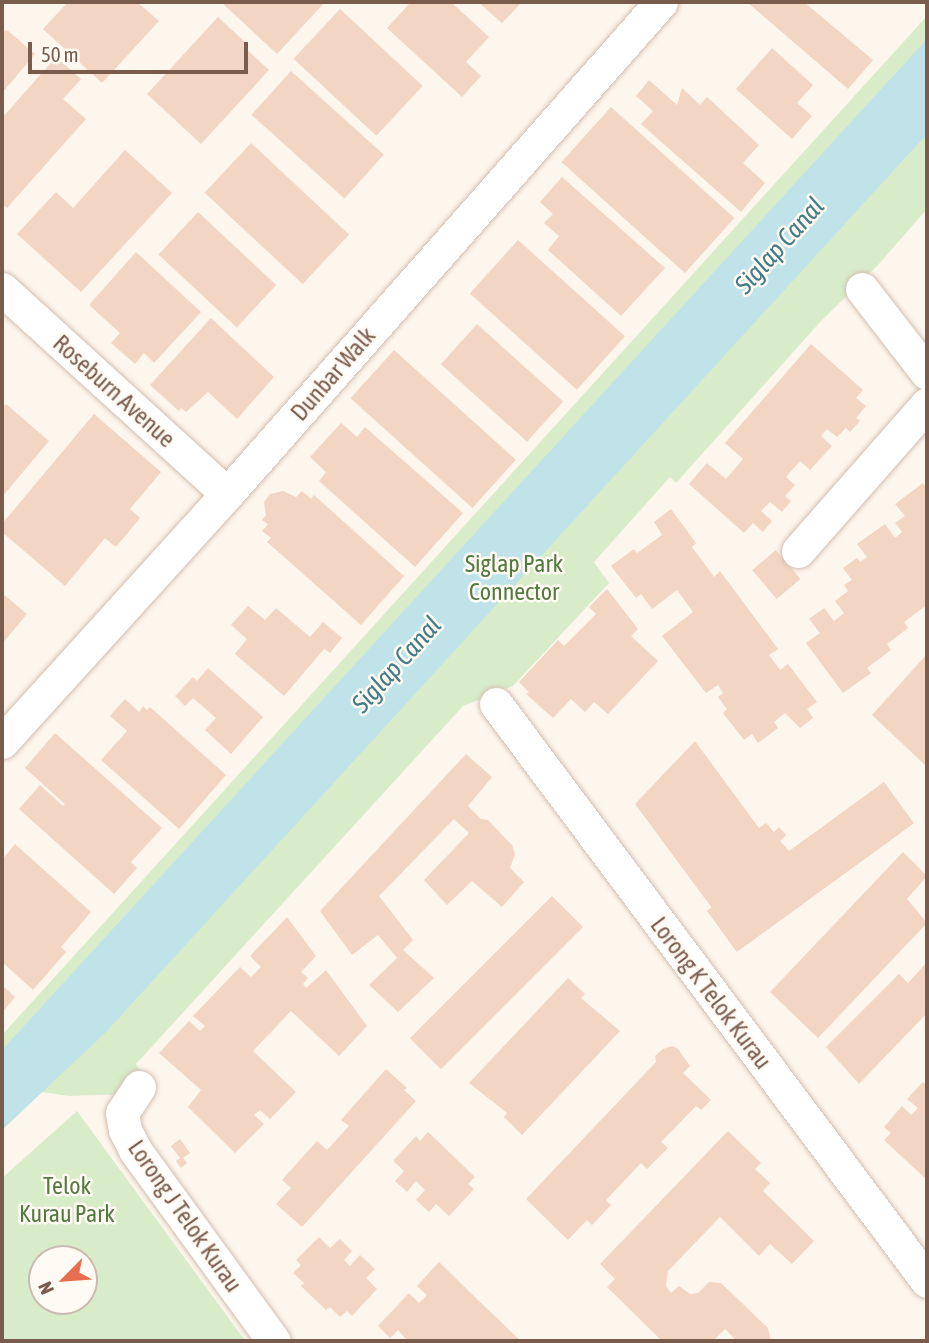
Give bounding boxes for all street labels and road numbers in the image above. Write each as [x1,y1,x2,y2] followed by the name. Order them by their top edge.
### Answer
[285,321,381,427] street label: Dunbar Walk
[47,329,181,453] street label: Roseburn Avenue
[644,911,778,1075] street label: Lorong K Telok Kurau
[122,1134,248,1298] street label: Lorong J Telok Kurau

